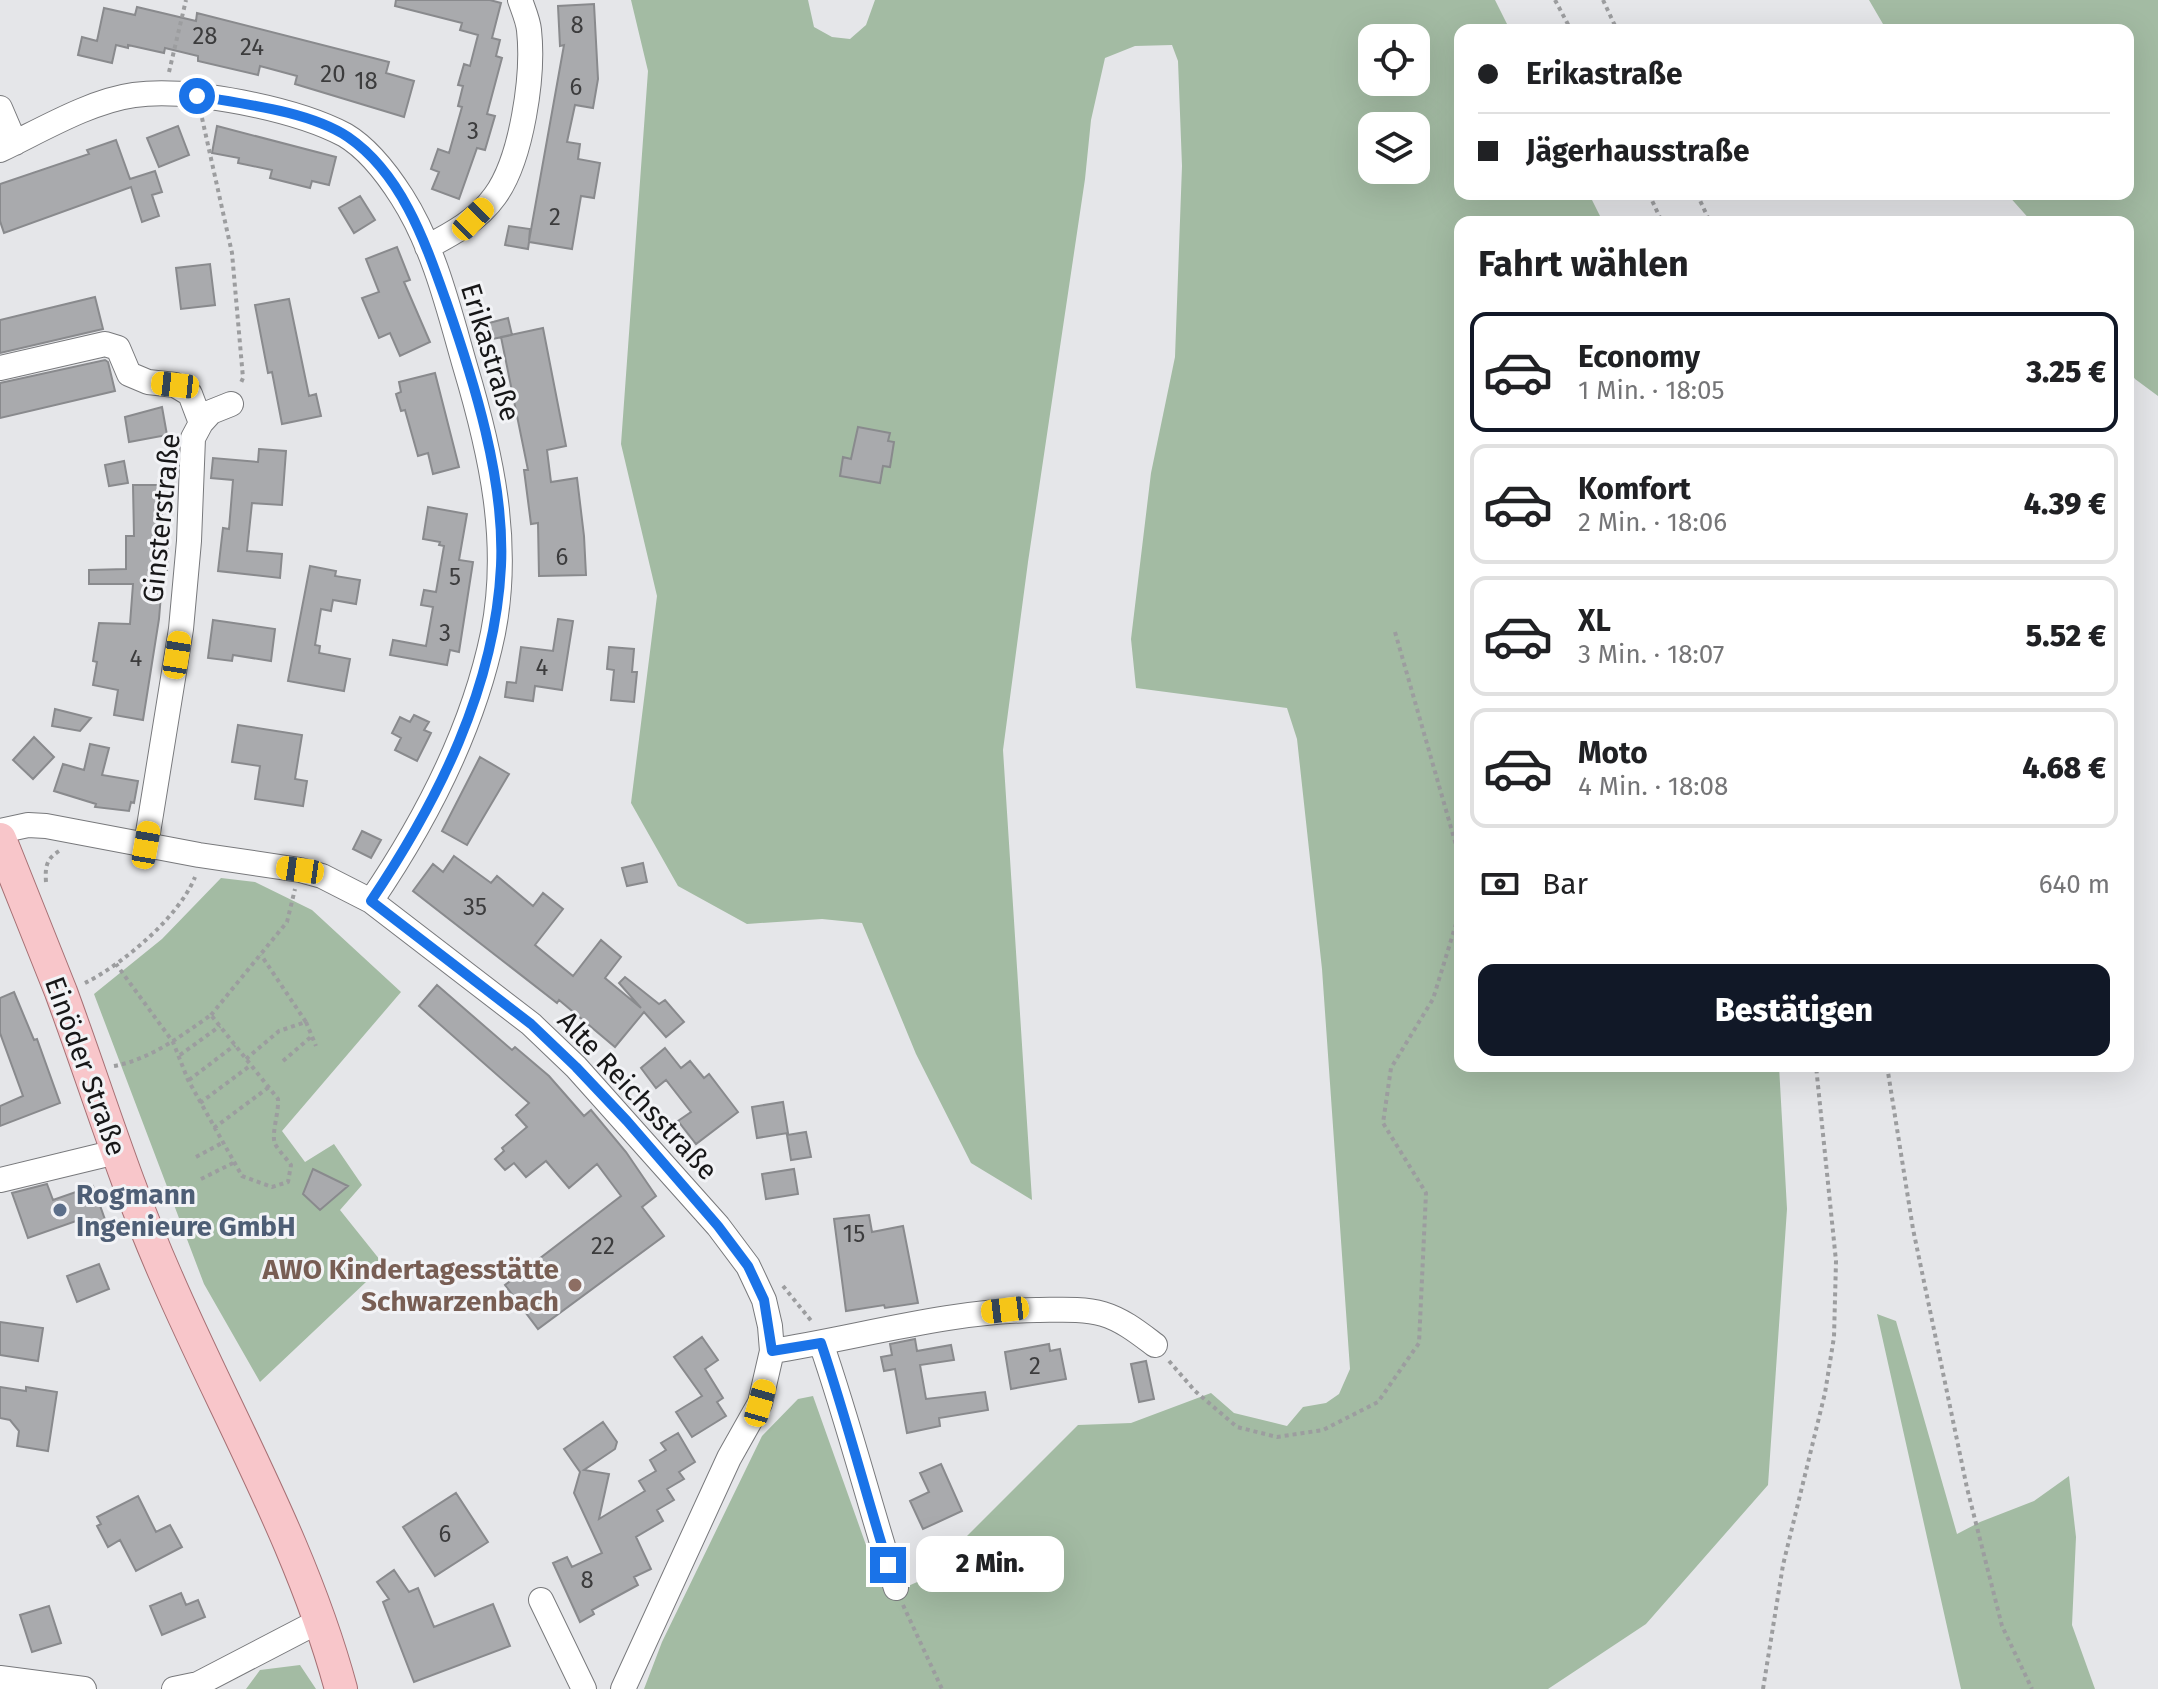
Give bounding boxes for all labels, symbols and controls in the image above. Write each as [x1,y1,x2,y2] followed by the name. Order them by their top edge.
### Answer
[570,11,584,39] house number: 8
[192,22,218,50] house number: 28
[1358,24,1430,184] map controls
[1358,24,1430,96] button: locate
[240,33,264,61] house number: 24
[1526,56,1682,92] text: Erikastraße
[320,60,346,88] house number: 20
[354,67,378,95] house number: 18
[570,73,582,101] house number: 6
[179,78,215,114] route start
[1358,112,1430,184] button: layers
[467,117,479,145] house number: 3
[1526,133,1750,169] text: Jägerhausstraße
[448,193,498,245] car
[549,203,561,231] house number: 2
[1478,242,1689,286] text: Fahrt wählen
[454,279,527,425] street label: Erikastraße
[1482,336,1554,408] icon: car
[1578,339,1700,375] text: Economy
[2026,354,2106,390] text: 3.25 €
[150,371,200,399] car
[1578,375,1725,406] text: 1 Min. · 18:05
[136,432,187,605] street label: Ginsterstraße
[1482,468,1554,540] icon: car
[1578,471,1691,507] text: Komfort
[2024,486,2106,522] text: 4.39 €
[1578,507,1727,538] text: 2 Min. · 18:06
[556,543,568,571] house number: 6
[449,563,461,591] house number: 5
[1482,600,1554,672] icon: car
[1578,603,1611,639] text: XL
[2026,618,2106,654] text: 5.52 €
[439,619,451,647] house number: 3
[161,629,193,681] car
[1578,639,1724,670] text: 3 Min. · 18:07
[130,644,143,672] house number: 4
[536,653,549,681] house number: 4
[1482,732,1554,804] icon: car
[1578,735,1648,771] text: Moto
[2022,750,2106,786] text: 4.68 €
[1578,771,1728,802] text: 4 Min. · 18:08
[130,819,162,871] car
[275,855,325,885] car
[1478,862,1522,906] icon: cash
[1542,866,1588,902] text: Bar
[2039,869,2110,900] text: 640 m
[463,893,487,921] house number: 35
[1478,964,2110,1056] button: Bestätigen
[38,972,133,1160] street label: Einöder Straße
[551,1004,724,1187] street label: Alte Reichsstraße
[76,1178,296,1243] place label: Rogmann Ingenieure GmbH
[51,1201,69,1219] marker: Rogmann Ingenieure GmbH
[843,1220,865,1248] house number: 15
[591,1232,615,1260] house number: 22
[261,1253,559,1318] place label: AWO Kindertagesstätte Schwarzenbach
[566,1276,584,1294] marker: AWO Kindertagesstätte Schwarzenbach
[980,1295,1030,1325] car
[1029,1352,1041,1380] house number: 2
[742,1377,778,1429] car
[439,1520,451,1548] house number: 6
[916,1537,1064,1593] callout: 2 Min.
[870,1547,906,1583] route end
[956,1548,1024,1579] text: 2 Min.
[580,1566,594,1594] house number: 8

